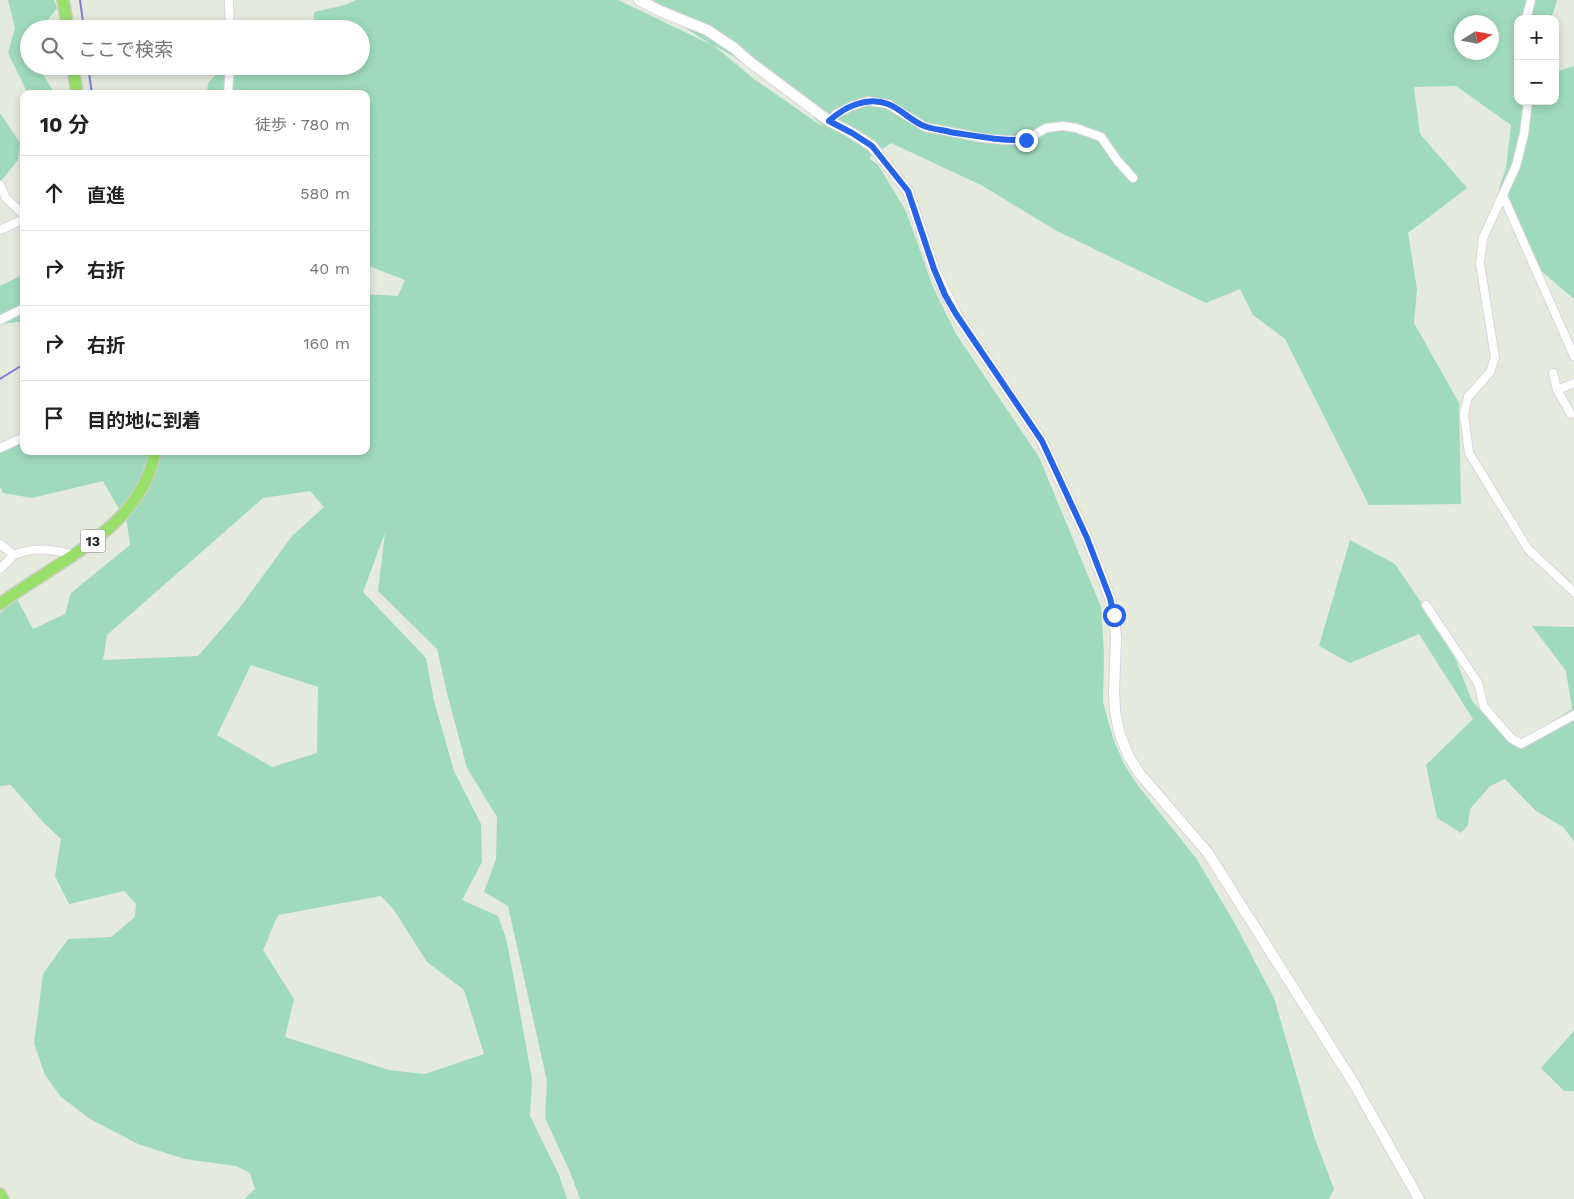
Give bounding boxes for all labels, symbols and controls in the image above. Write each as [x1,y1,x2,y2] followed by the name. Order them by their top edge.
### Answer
[1454,15,1499,60] north arrow
[1514,15,1559,105] map controls
[1514,15,1559,60] button: +
[20,20,370,75] search box
[38,34,66,62] icon: search
[78,38,173,61] text: ここで検索
[1514,60,1559,105] button: −
[40,112,90,137] text: 10 分
[255,115,350,134] text: 徒歩 · 780 m
[1015,129,1038,152] route end
[40,179,68,207] icon: ahead
[87,184,125,207] text: 直進
[300,184,350,203] text: 580 m
[40,254,68,282] icon: right
[87,259,125,282] text: 右折
[310,259,350,278] text: 40 m
[40,329,68,357] icon: right
[87,334,125,357] text: 右折
[303,334,350,353] text: 160 m
[40,404,68,432] icon: arrive
[87,409,201,432] text: 目的地に到着
[80,530,106,552] road number: 13
[1103,604,1126,627] route start

